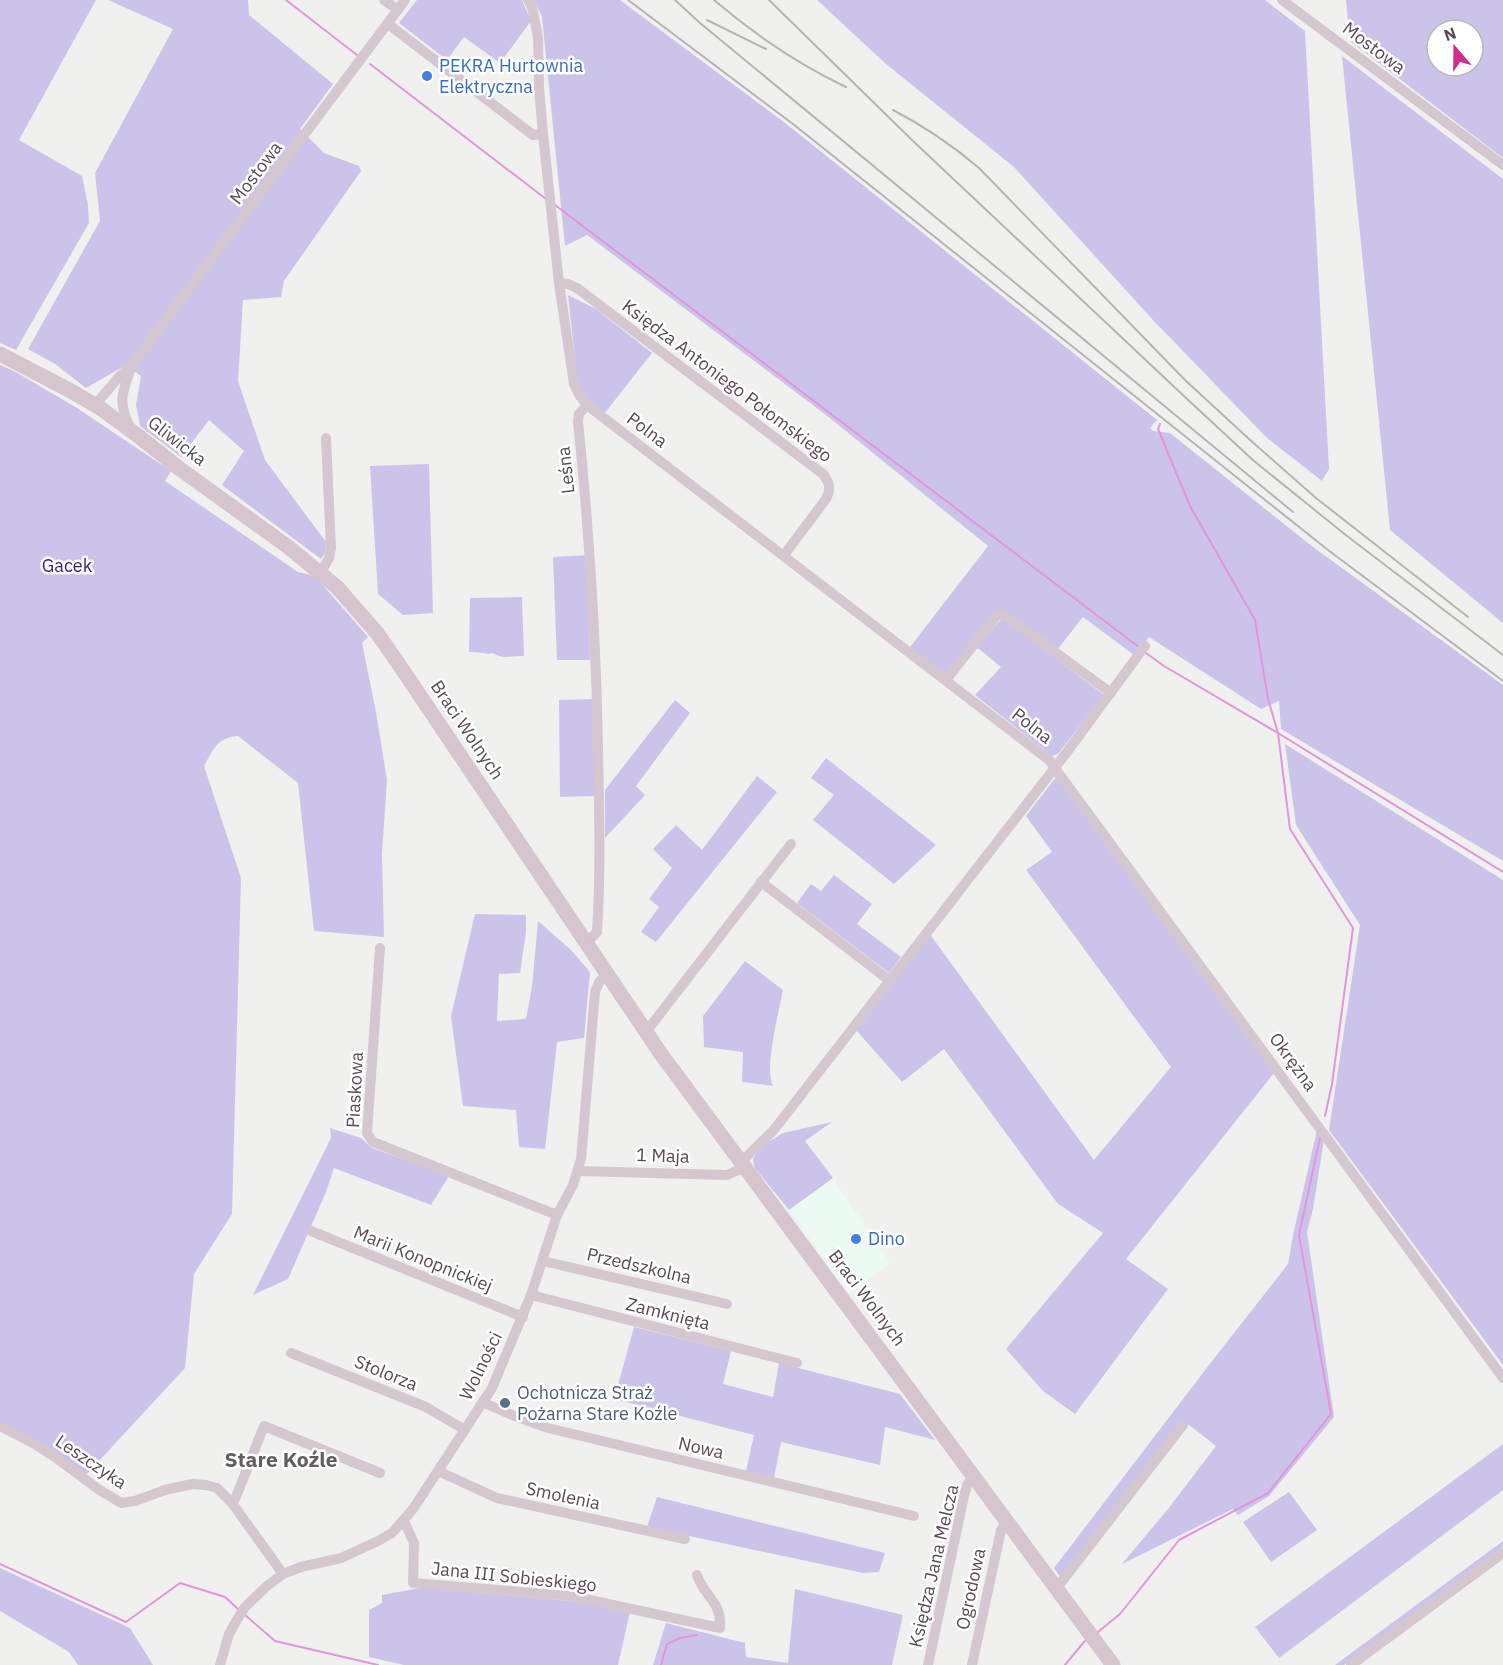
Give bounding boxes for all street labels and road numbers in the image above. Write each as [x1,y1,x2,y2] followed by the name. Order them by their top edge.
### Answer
[1338,16,1411,79] street label: Mostowa
[224,136,287,209] street label: Mostowa
[618,294,837,467] street label: Księdza Antoniego Połomskiego
[622,407,673,453] street label: Polna
[143,411,212,471] street label: Gliwicka
[552,445,579,495] street label: Leśna
[426,676,509,784] street label: Braci Wolnych
[1007,703,1058,749] street label: Polna
[1264,1028,1323,1096] street label: Okrężna
[341,1051,368,1129] street label: Piaskowa
[636,1143,690,1168] street label: 1 Maja
[350,1220,496,1297] street label: Marii Konopnickiej
[585,1242,694,1289] street label: Przedszkolna
[824,1245,911,1350] street label: Braci Wolnych
[624,1292,713,1335] street label: Zamknięta
[454,1328,507,1404] street label: Wolności
[351,1349,422,1396] street label: Stolorza
[51,1429,132,1494] street label: Leszczyka
[676,1431,726,1464] street label: Nowa
[524,1476,603,1515] street label: Smolenia
[904,1482,964,1650] street label: Księdza Jana Melcza
[951,1546,990,1632] street label: Ogrodowa
[430,1556,598,1597] street label: Jana III Sobieskiego

